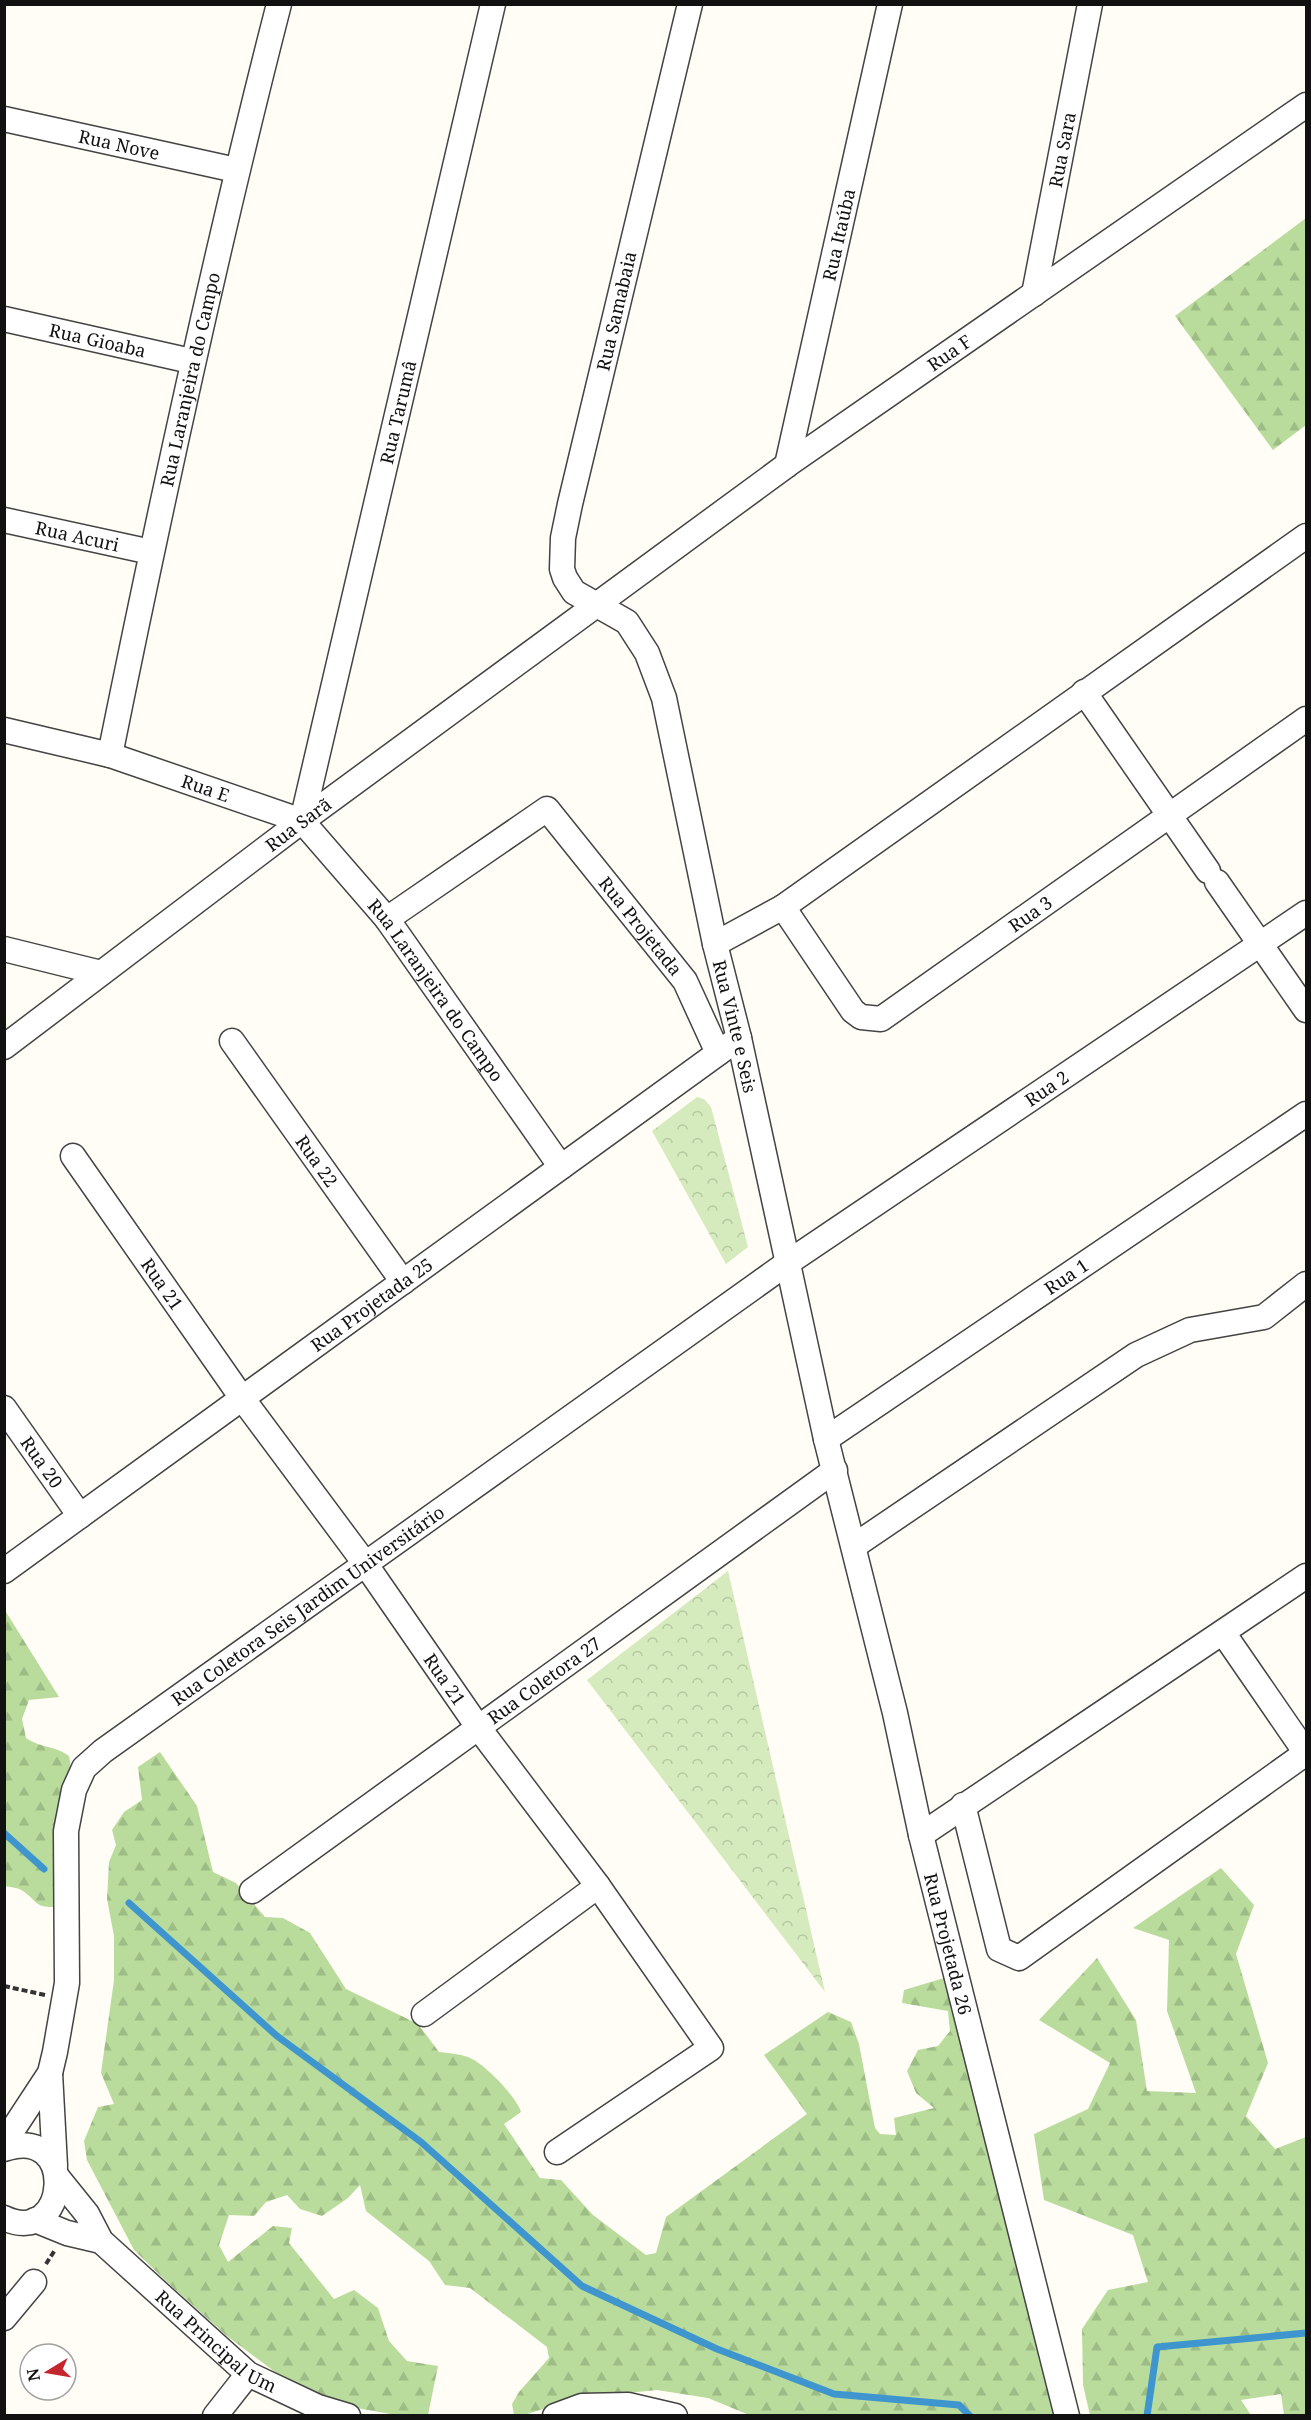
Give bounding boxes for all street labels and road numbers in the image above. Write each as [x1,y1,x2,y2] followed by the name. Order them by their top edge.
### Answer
[1043,110,1081,189] street label: Rua Sara
[76,124,162,165] street label: Rua Nove
[817,186,860,283] street label: Rua Itaúba
[591,249,641,373] street label: Rua Samabaia
[154,270,225,489] street label: Rua Laranjeira do Campo
[47,318,148,363] street label: Rua Gioaba
[922,329,976,376] street label: Rua F
[374,358,421,466] street label: Rua Tarumâ
[33,515,122,557] street label: Rua Acuri
[178,769,233,807] street label: Rua E
[260,792,336,857] street label: Rua Sarã
[594,871,688,980] street label: Rua Projetada
[1004,890,1057,937] street label: Rua 3
[363,894,509,1086] street label: Rua Laranjeira do Campo
[708,957,763,1095] street label: Rua Vinte e Seis
[1020,1065,1073,1112] street label: Rua 2
[290,1130,344,1192] street label: Rua 22
[306,1252,437,1357] street label: Rua Projetada 25
[136,1253,189,1315] street label: Rua 21
[1039,1253,1093,1300] street label: Rua 1
[15,1431,69,1493] street label: Rua 20
[166,1500,449,1711] street label: Rua Coletora Seis Jardim Universitário
[482,1631,605,1729] street label: Rua Coletora 27
[419,1648,471,1710] street label: Rua 21
[919,1870,978,2017] street label: Rua Projetada 26
[151,2284,281,2398] street label: Rua Principal Um

